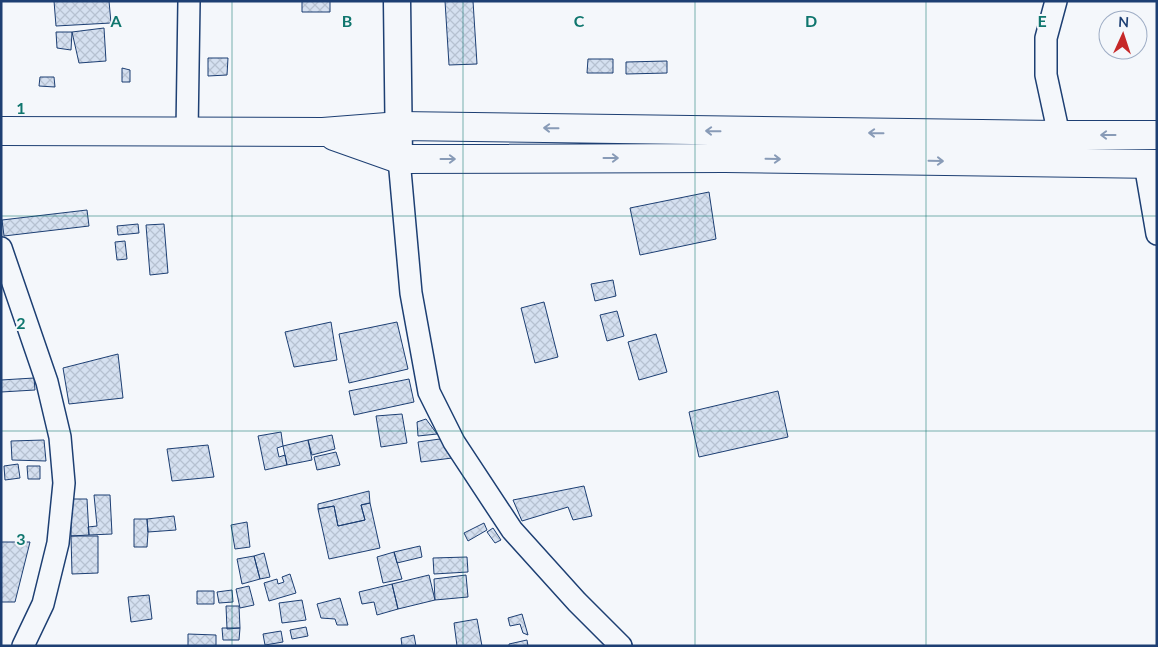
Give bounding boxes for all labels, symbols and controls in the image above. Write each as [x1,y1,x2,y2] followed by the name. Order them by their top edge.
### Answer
[1098,10,1148,60] north arrow
[109,11,122,30] text: A
[342,11,352,30] text: B
[574,11,585,30] text: C
[805,11,817,30] text: D
[1037,11,1047,30] text: E
[1118,13,1130,30] text: N
[16,98,26,117] text: 1
[543,123,559,133] one-way arrow
[705,126,721,135] one-way arrow
[868,128,884,138] one-way arrow
[1100,130,1116,140] one-way arrow
[602,153,618,163] one-way arrow
[440,154,456,164] one-way arrow
[764,154,781,164] one-way arrow
[927,156,943,166] one-way arrow
[16,313,26,332] text: 2
[16,529,26,548] text: 3

